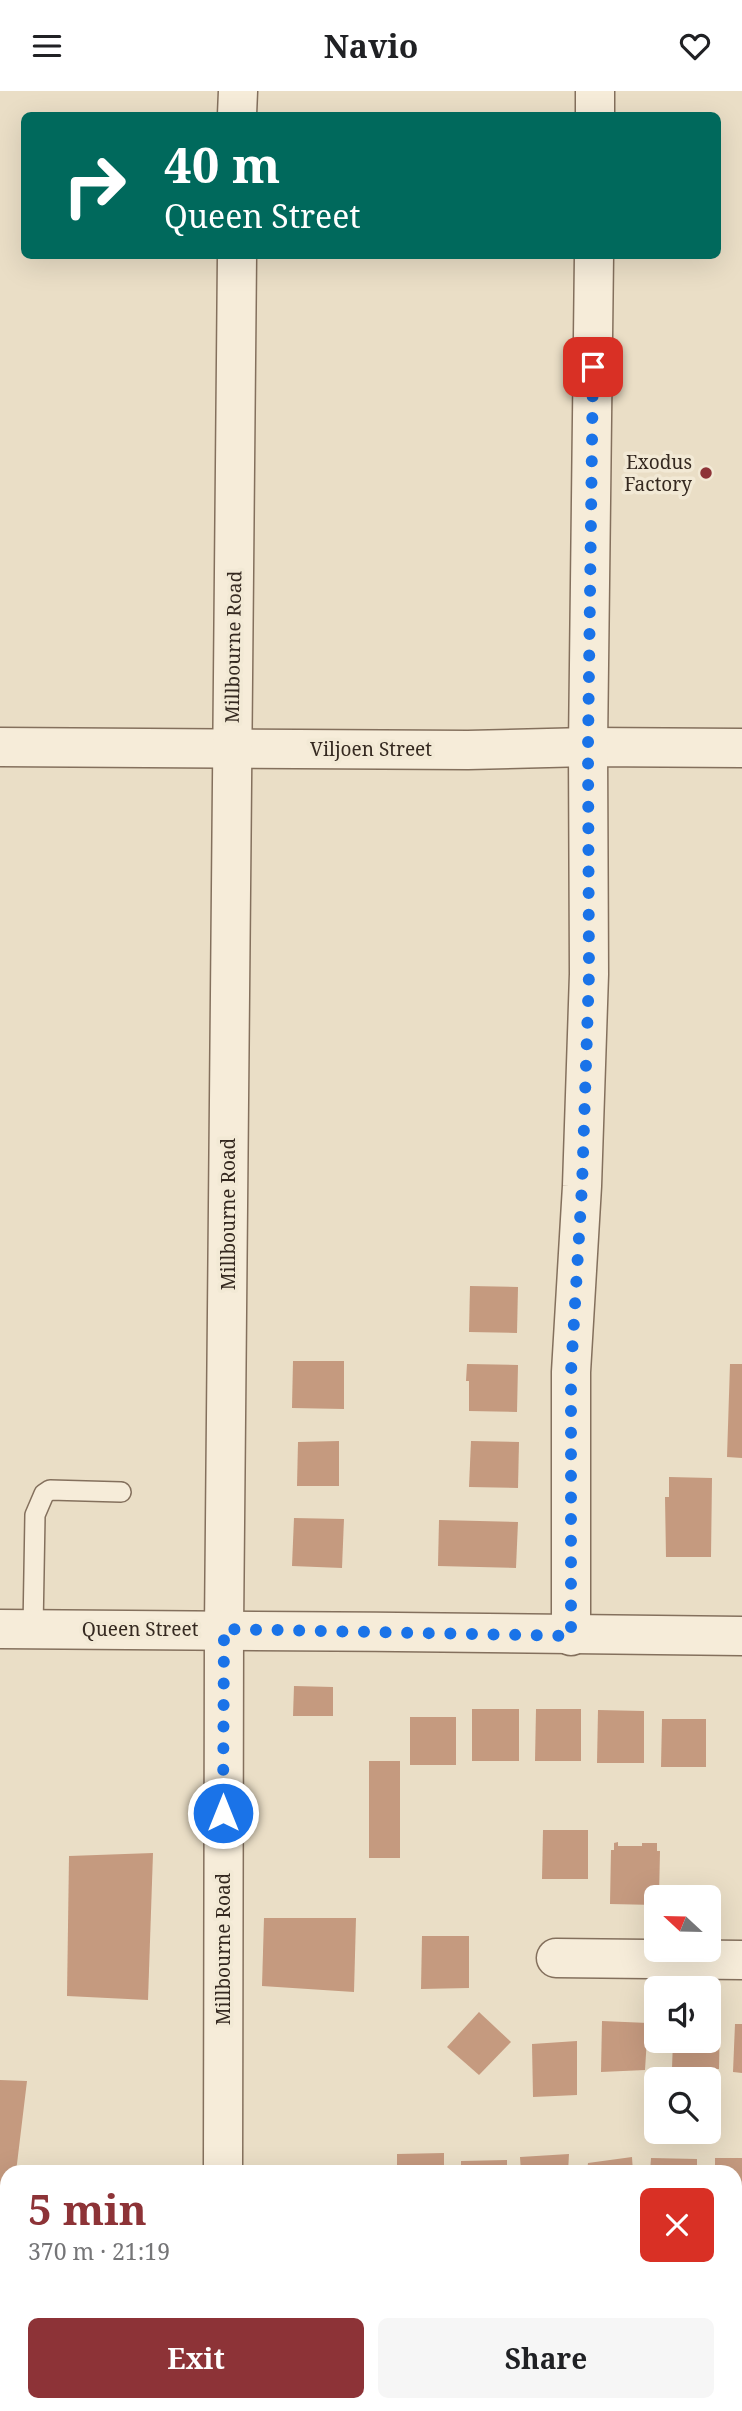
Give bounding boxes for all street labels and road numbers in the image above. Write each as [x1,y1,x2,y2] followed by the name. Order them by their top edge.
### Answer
[219,570,247,723] street label: Millbourne Road
[310,736,432,762] street label: Viljoen Street
[215,1137,241,1290] street label: Millbourne Road
[82,1616,199,1642] street label: Queen Street
[210,1872,236,2025] street label: Millbourne Road

